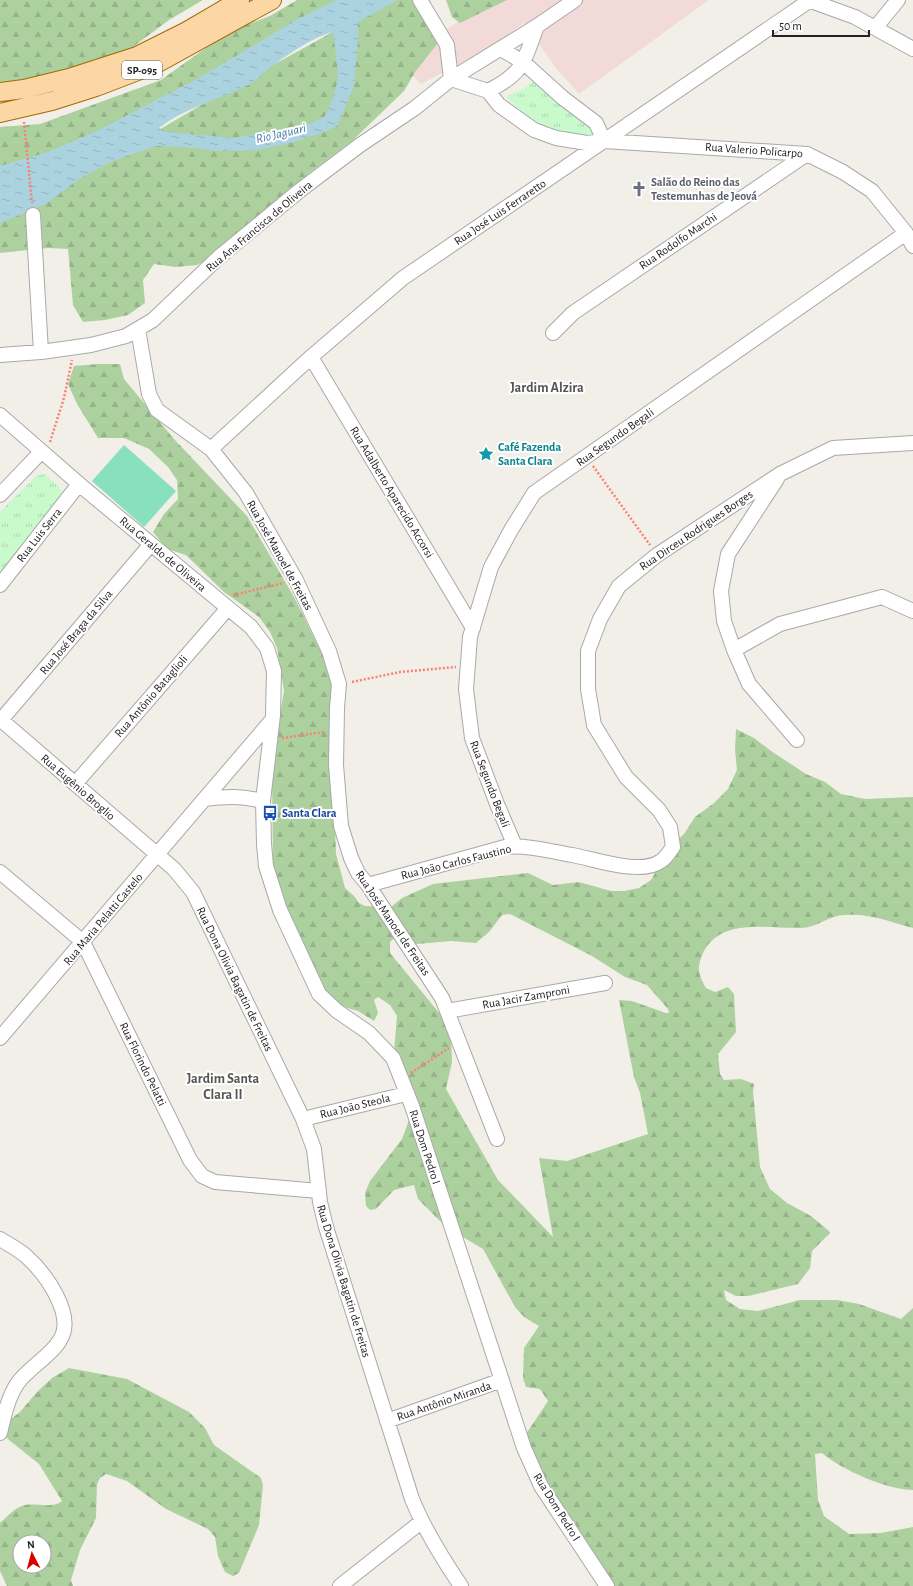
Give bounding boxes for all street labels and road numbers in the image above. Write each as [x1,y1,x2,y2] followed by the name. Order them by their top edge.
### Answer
[122,61,162,79] road number: SP-095
[705,141,803,159] street label: Rua Valerio Policarpo
[452,177,548,247] street label: Rua José Luis Ferraretto
[204,178,315,274] street label: Rua Ana Francisca de Oliveira
[637,211,719,271] street label: Rua Rodolfo Marchi
[574,406,656,468] street label: Rua Segundo Begali
[348,424,436,560] street label: Rua Adalberto Aparecido Accorsi
[637,488,755,572] street label: Rua Dirceu Rodrigues Borges
[245,498,315,612] street label: Rua José Manoel de Freitas
[14,505,64,564] street label: Rua Luis Serra
[117,514,209,594] street label: Rua Geraldo de Oliveira
[37,587,115,676] street label: Rua José Braga da Silva
[112,653,190,739] street label: Rua Antônio Bataglioli
[468,739,512,829] street label: Rua Segundo Begali
[39,752,117,822] street label: Rua Eugênio Broglio
[400,842,513,882] street label: Rua João Carlos Faustino
[354,869,432,977] street label: Rua José Manoel de Freitas
[61,871,145,967] street label: Rua Maria Pelatti Castelo
[195,905,275,1053] street label: Rua Dona Olivia Bagatin de Freitas
[481,983,571,1011] street label: Rua Jacir Zamproni
[118,1020,168,1108] street label: Rua Florindo Pelatti
[319,1091,392,1121] street label: Rua João Steola
[407,1108,443,1186] street label: Rua Dom Pedro I
[315,1203,373,1359] street label: Rua Dona Olivia Bagatin de Freitas
[395,1379,493,1423] street label: Rua Antônio Miranda
[531,1471,583,1543] street label: Rua Dom Pedro I

